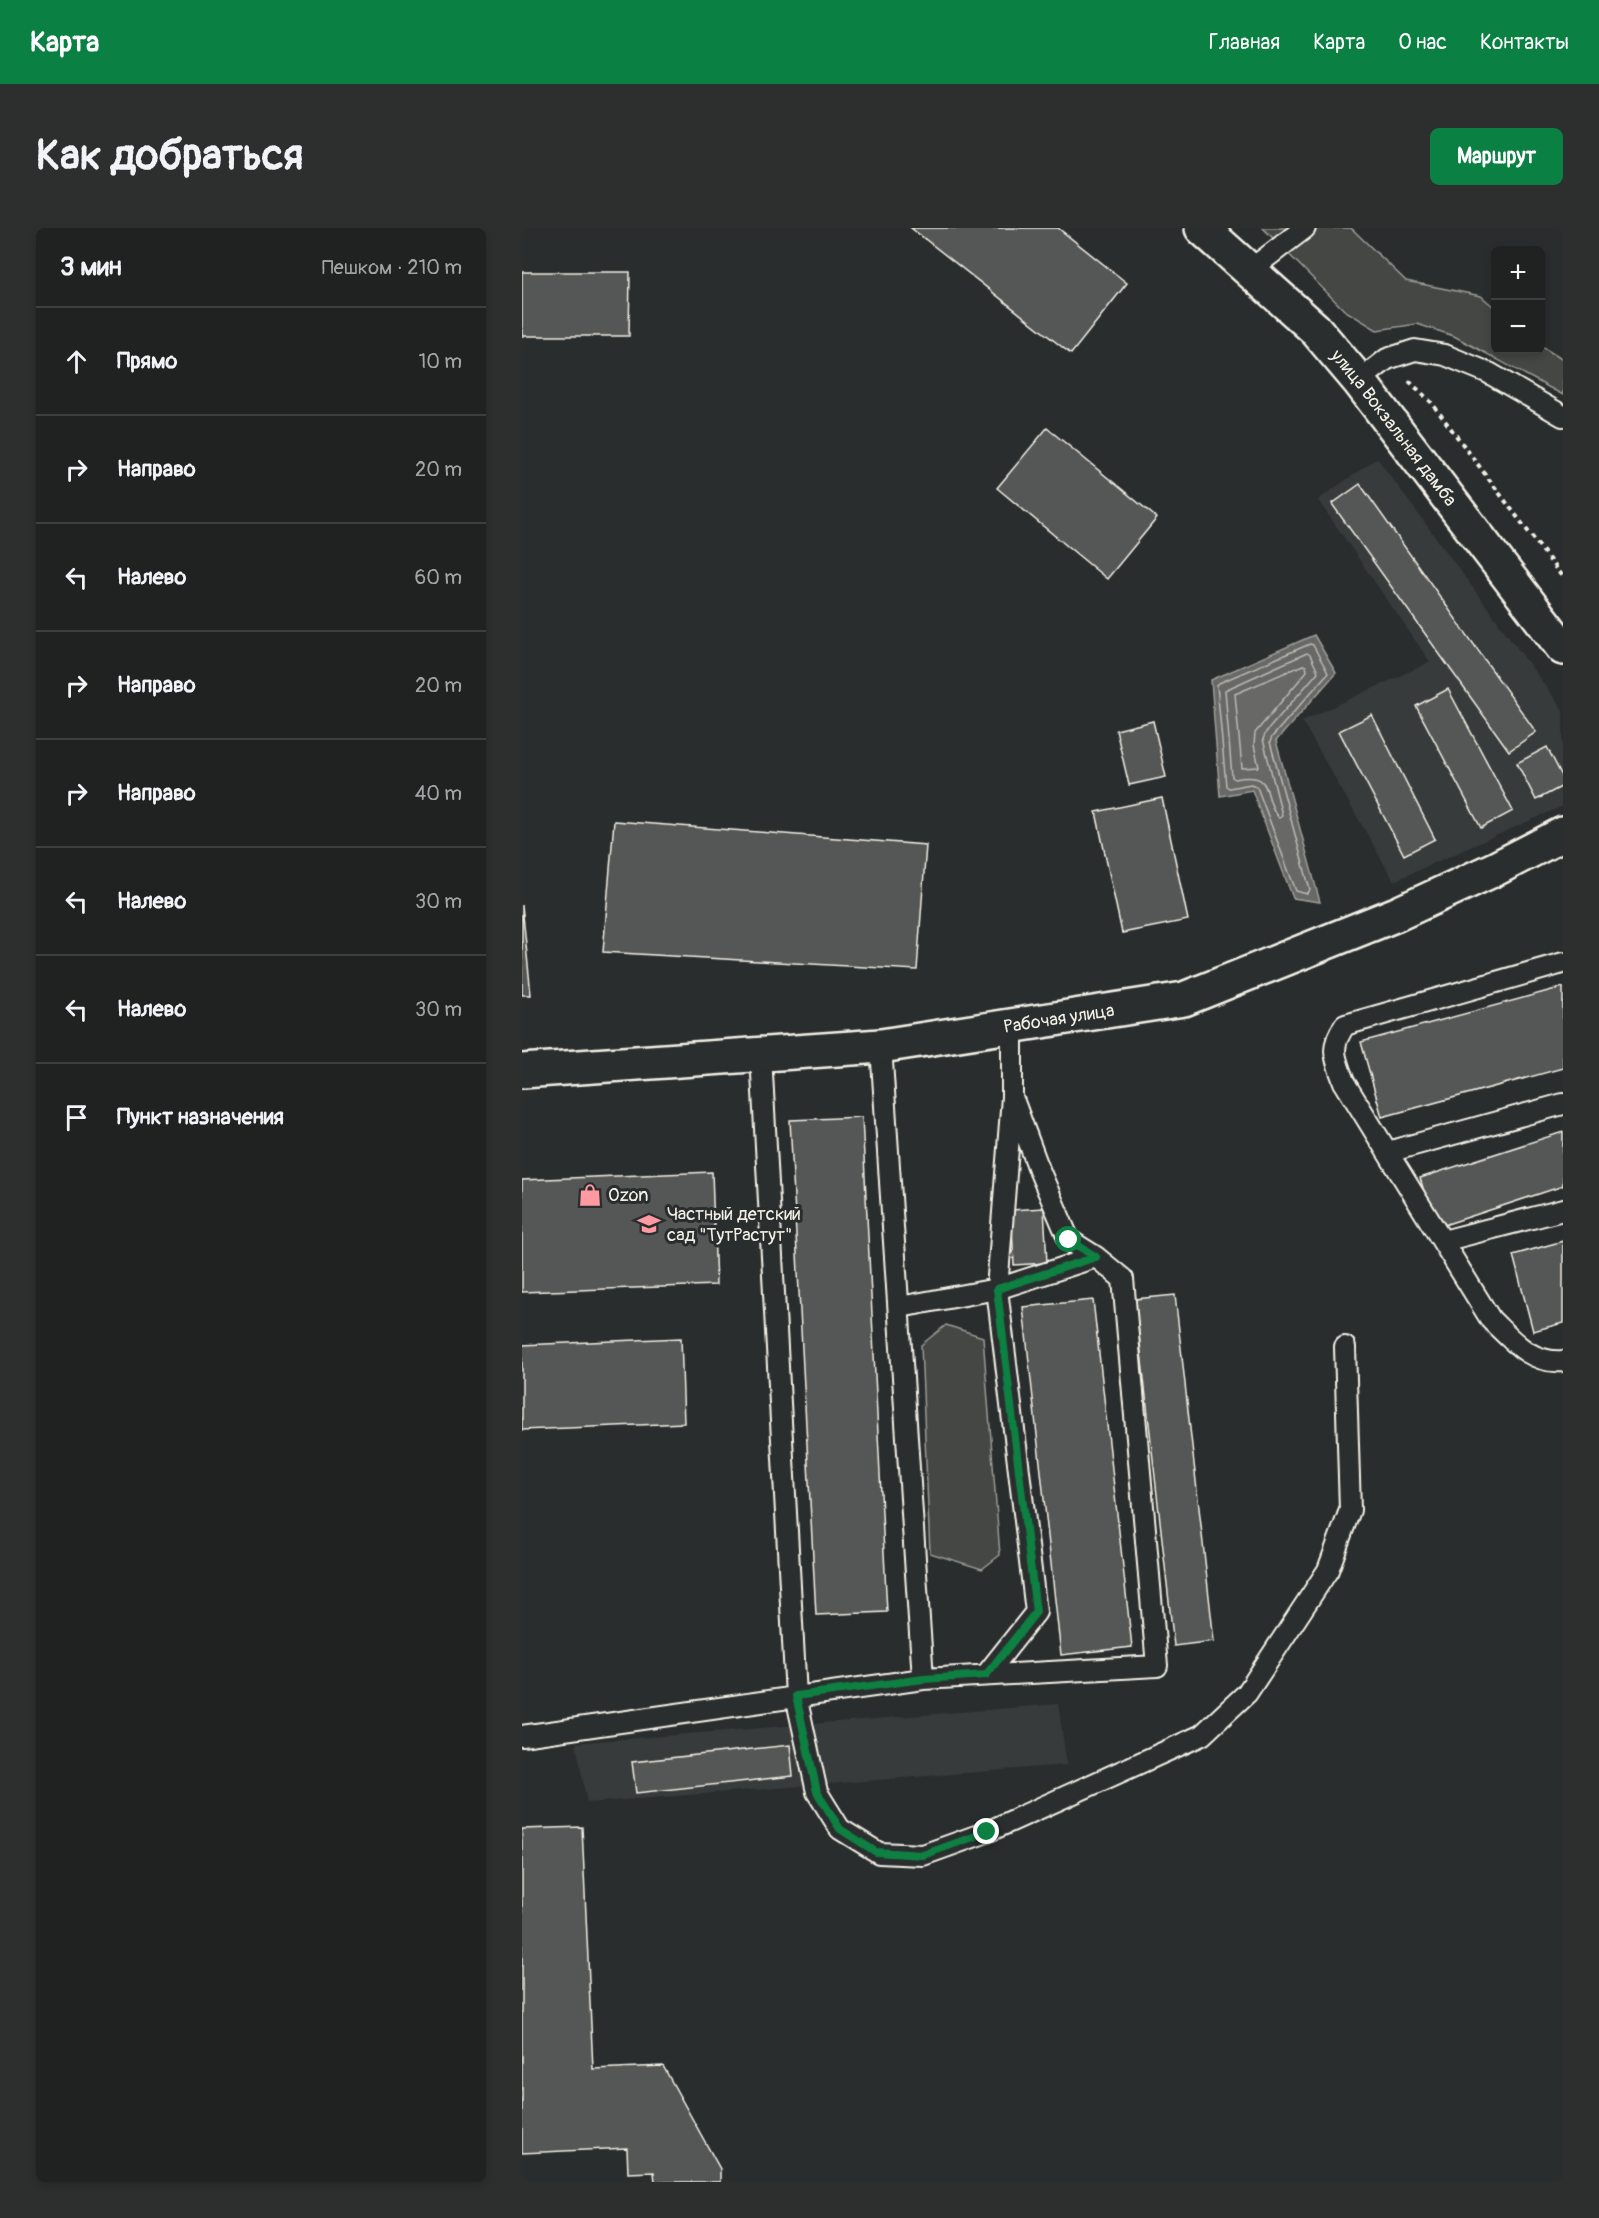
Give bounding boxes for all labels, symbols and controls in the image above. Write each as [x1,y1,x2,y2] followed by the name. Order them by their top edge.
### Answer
[30,25,99,60] text: Карта
[1209,29,1280,56] text: Главная
[1313,29,1365,56] text: Карта
[1398,29,1447,56] text: О нас
[1480,29,1569,56] text: Контакты
[1430,128,1563,185] button: Маршрут
[36,130,303,182] text: Как добраться
[1491,246,1545,354] map controls
[1491,246,1545,300] button: +
[60,251,122,283] text: 3 мин
[322,255,462,280] text: Пешком · 210 m
[1491,300,1545,354] button: −
[1325,344,1462,511] street label: улица Вокзальная дамба
[60,345,93,378] icon: ahead
[117,347,177,375] text: Прямо
[418,349,462,374] text: 10 m
[60,453,93,486] icon: right
[117,455,196,483] text: Направо
[415,457,462,482] text: 20 m
[60,561,93,594] icon: left
[117,563,186,591] text: Налево
[415,565,462,590] text: 60 m
[60,669,93,702] icon: right
[117,671,196,699] text: Направо
[415,673,462,698] text: 20 m
[60,777,93,810] icon: right
[117,779,196,807] text: Направо
[415,781,462,806] text: 40 m
[60,885,93,918] icon: left
[117,887,186,915] text: Налево
[415,889,462,914] text: 30 m
[60,993,93,1026] icon: left
[117,995,186,1023] text: Налево
[415,997,462,1022] text: 30 m
[1002,999,1116,1039] street label: Рабочая улица
[60,1101,93,1134] icon: arrive
[117,1103,284,1131] text: Пункт назначения
[577,1182,603,1208] shop icon: Ozon
[608,1184,648,1207] place label: Ozon
[667,1203,801,1247] place label: Частный детский сад "ТутРастут"
[636,1211,662,1237] school or university icon: Частный детский сад "ТутРастут"
[1055,1226,1081,1252] route start
[973,1818,999,1844] route end

